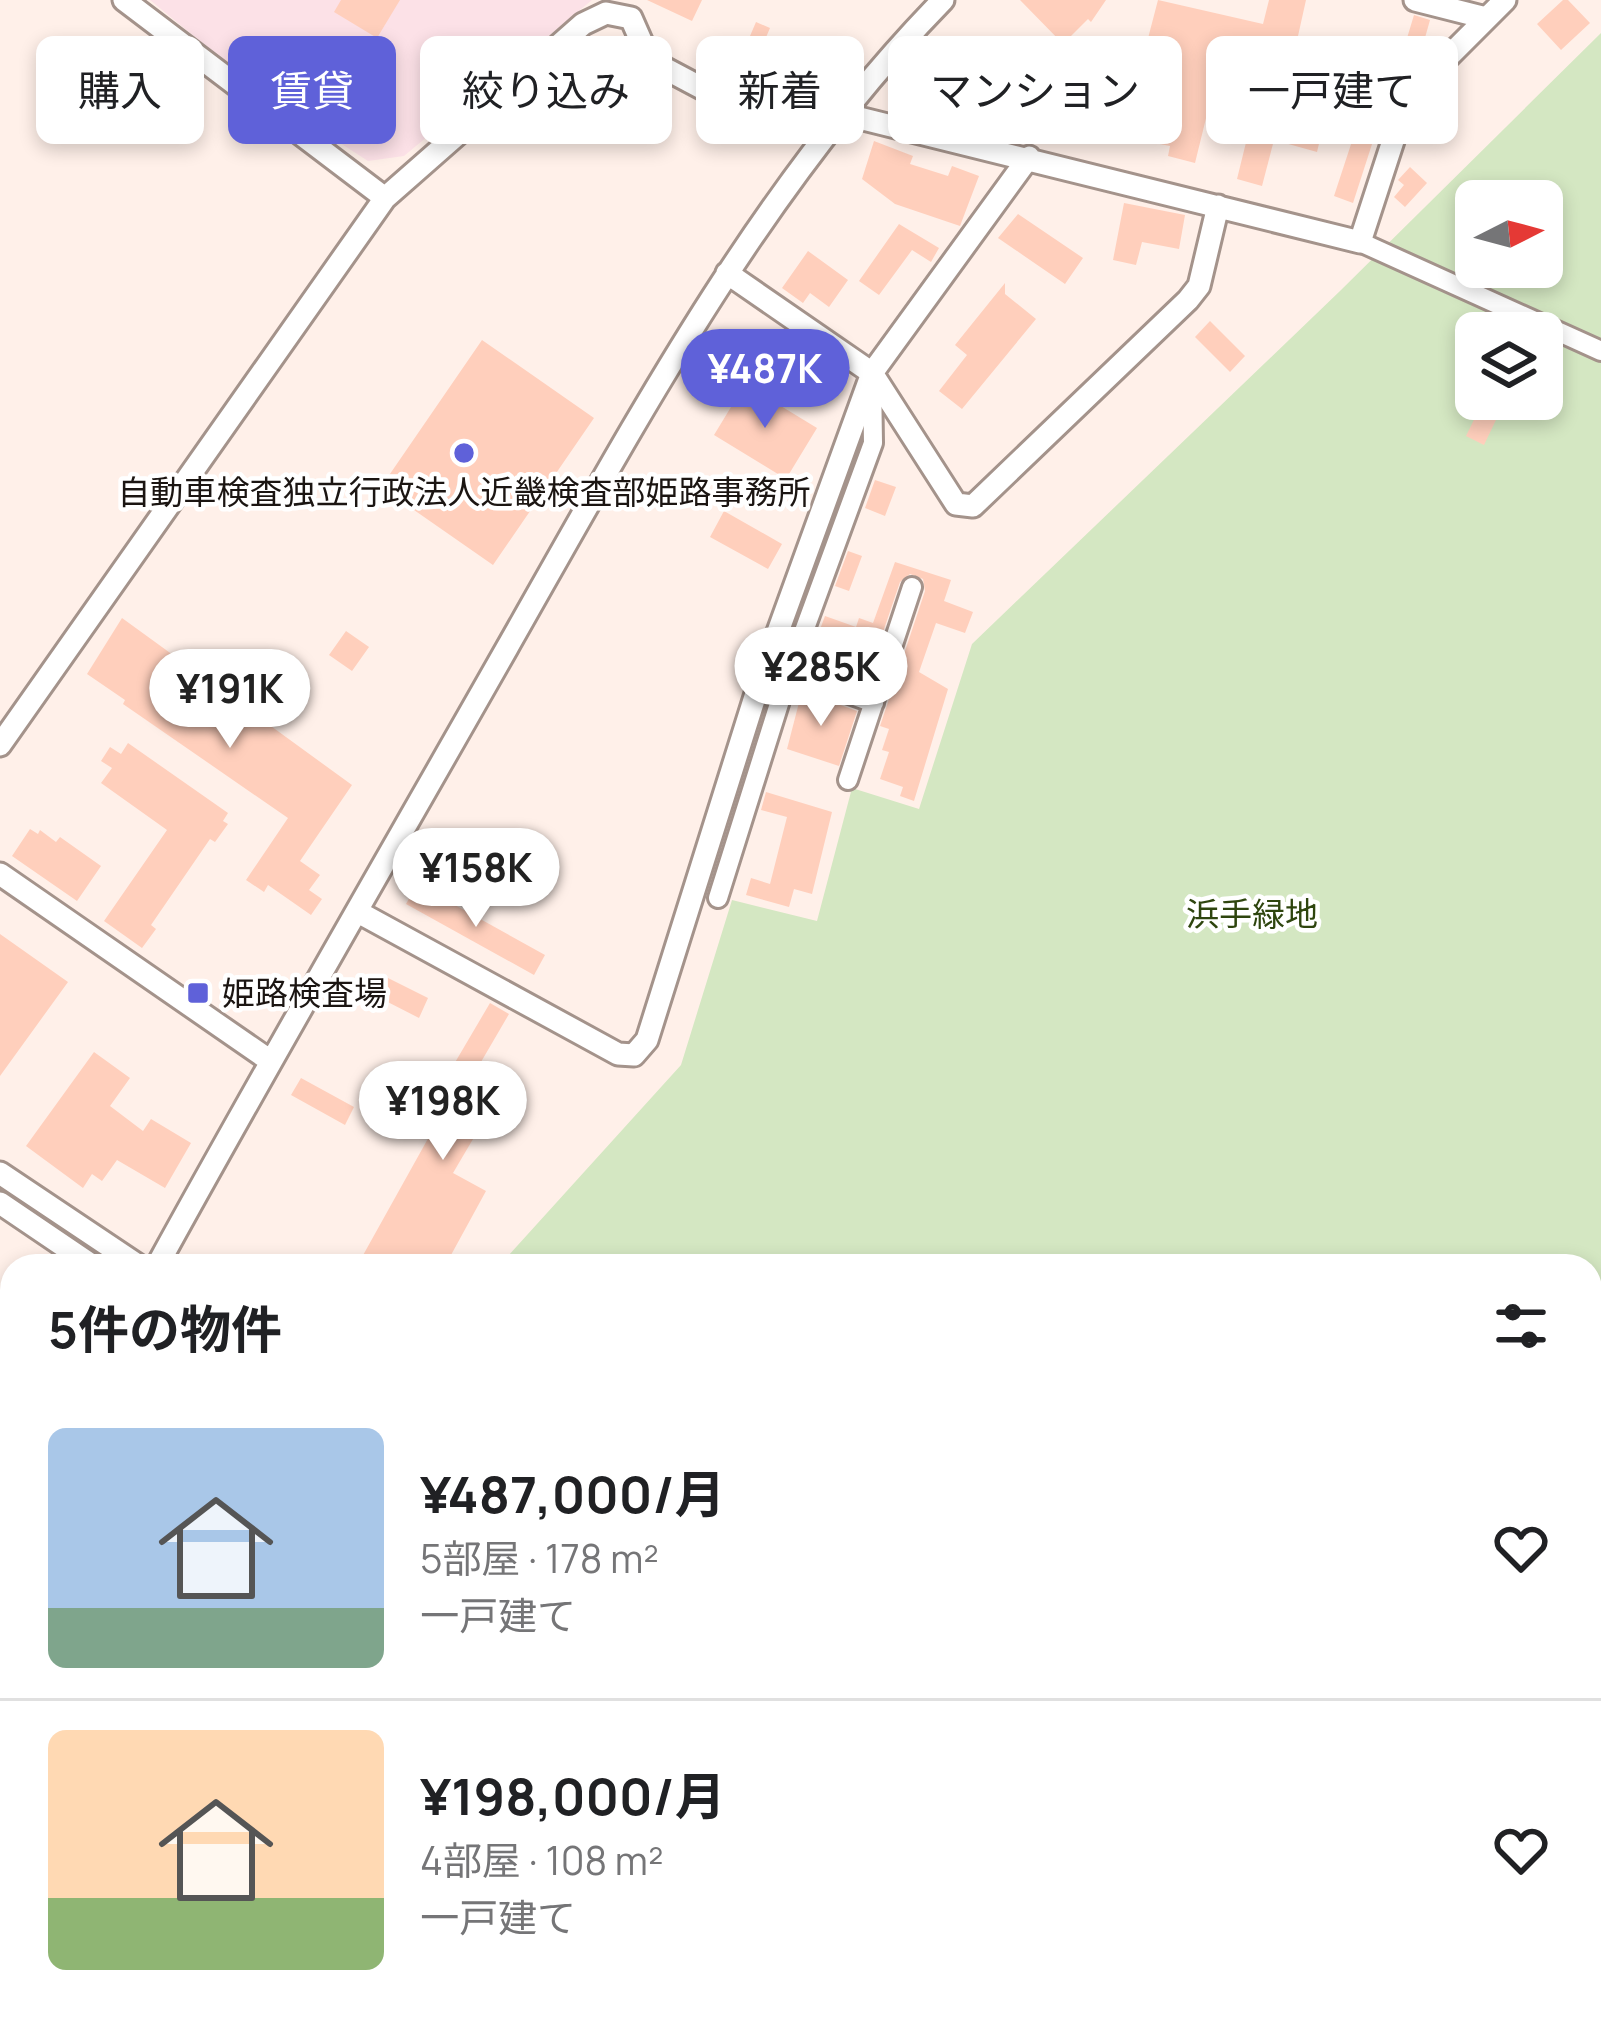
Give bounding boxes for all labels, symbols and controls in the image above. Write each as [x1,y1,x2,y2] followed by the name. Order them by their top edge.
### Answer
[36,36,204,144] chip: 購入
[228,36,396,144] chip: 賃貸
[420,36,672,144] chip: 絞り込み
[696,36,864,144] chip: 新着
[888,36,1182,144] chip: マンション
[1206,36,1458,144] chip: 一戸建て
[1455,180,1563,288] north arrow
[1455,180,1563,420] map controls
[1455,312,1563,420] button: layers
[681,329,849,431] pin: ¥487K
[708,341,822,395] text: ¥487K
[451,440,477,466] marker: 自動車検査独立行政法人近畿検査部姫路事務所
[118,469,811,514] place label: 自動車検査独立行政法人近畿検査部姫路事務所
[737,627,905,729] pin: ¥285K
[761,639,881,693] text: ¥285K
[146,649,314,751] pin: ¥191K
[176,661,284,715] text: ¥191K
[392,828,560,930] pin: ¥158K
[420,840,532,894] text: ¥158K
[1186,891,1318,936] park label: 浜手緑地
[222,970,387,1015] place label: 姫路検査場
[185,980,211,1006] marker: 姫路検査場
[359,1061,527,1163] pin: ¥198K
[386,1073,500,1127] text: ¥198K
[1488,1293,1554,1359] icon: filters
[48,1294,282,1363] text: 5件の物件
[420,1459,725,1528] text: ¥487,000/月
[144,1476,288,1620] icon: home
[1488,1515,1554,1581] icon: heart
[420,1531,659,1585] text: 5部屋 · 178 m²
[420,1588,576,1642] text: 一戸建て
[420,1761,726,1830] text: ¥198,000/月
[144,1778,288,1922] icon: home
[1488,1817,1554,1883] icon: heart
[420,1833,664,1887] text: 4部屋 · 108 m²
[420,1890,576,1944] text: 一戸建て

